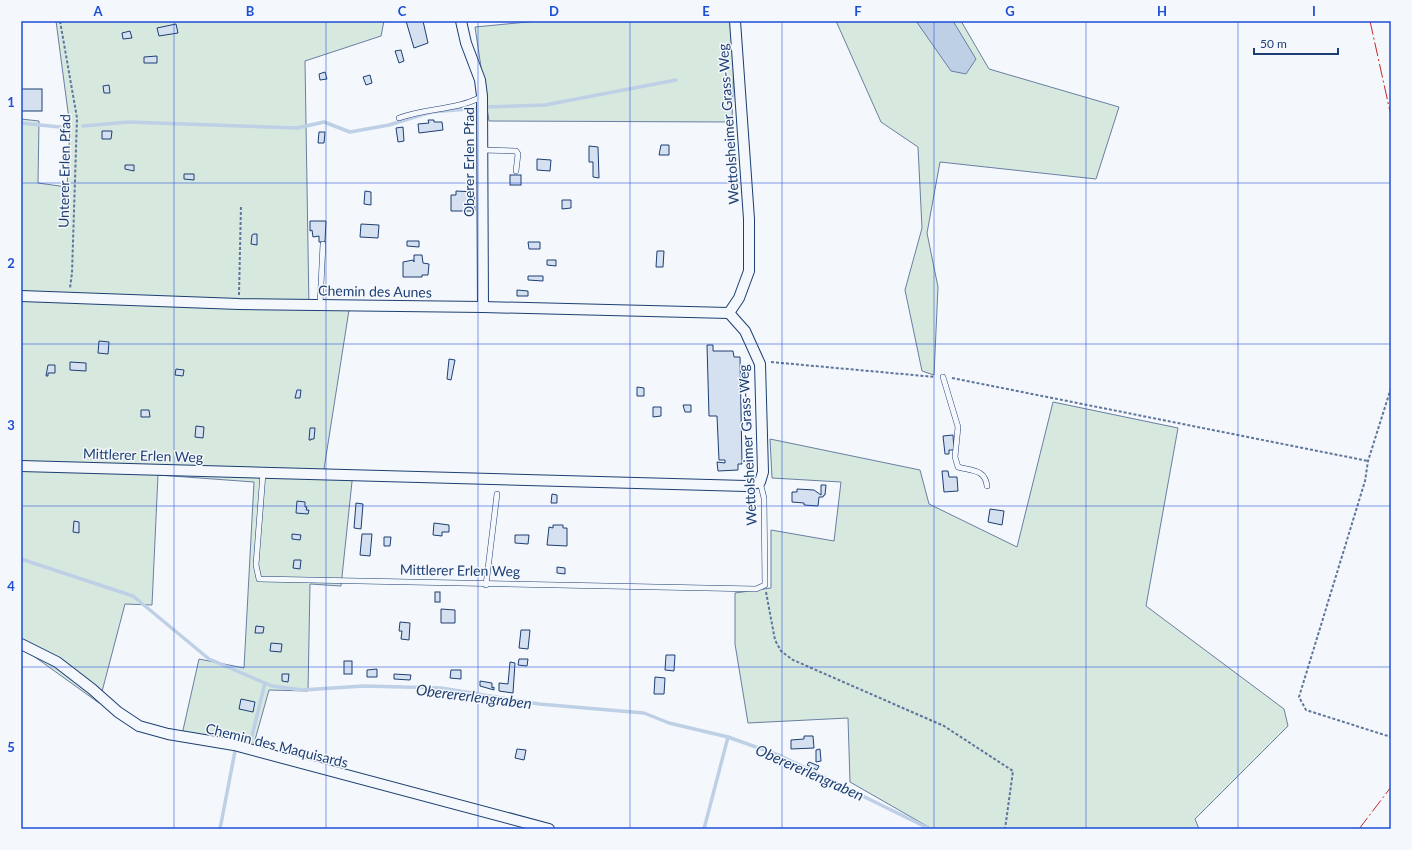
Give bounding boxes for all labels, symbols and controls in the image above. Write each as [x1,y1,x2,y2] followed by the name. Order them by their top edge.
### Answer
[92,3,103,19] text: A
[246,3,255,19] text: B
[398,3,407,19] text: C
[549,3,559,19] text: D
[702,3,710,19] text: E
[854,3,862,19] text: F
[1005,3,1015,19] text: G
[1157,3,1167,19] text: H
[1312,3,1316,19] text: I
[1254,30,1338,56] scale bar
[1260,36,1287,51] text: 50 m
[714,43,742,205] street label: Wettolsheimer Grass-Weg
[7,94,15,110] text: 1
[460,107,477,217] street label: Oberer Erlen Pfad
[55,114,73,228] street label: Unterer Erlen Pfad
[7,255,15,271] text: 2
[318,282,432,300] street label: Chemin des Aunes
[734,364,760,526] street label: Wettolsheimer Grass-Weg
[7,417,15,433] text: 3
[83,444,203,466] street label: Mittlerer Erlen Weg
[400,560,520,580] street label: Mittlerer Erlen Weg
[7,578,15,594] text: 4
[415,680,533,712] water label: Oberererlengraben
[204,719,350,771] street label: Chemin des Maquisards
[7,739,15,755] text: 5
[753,740,867,804] water label: Oberererlengraben

